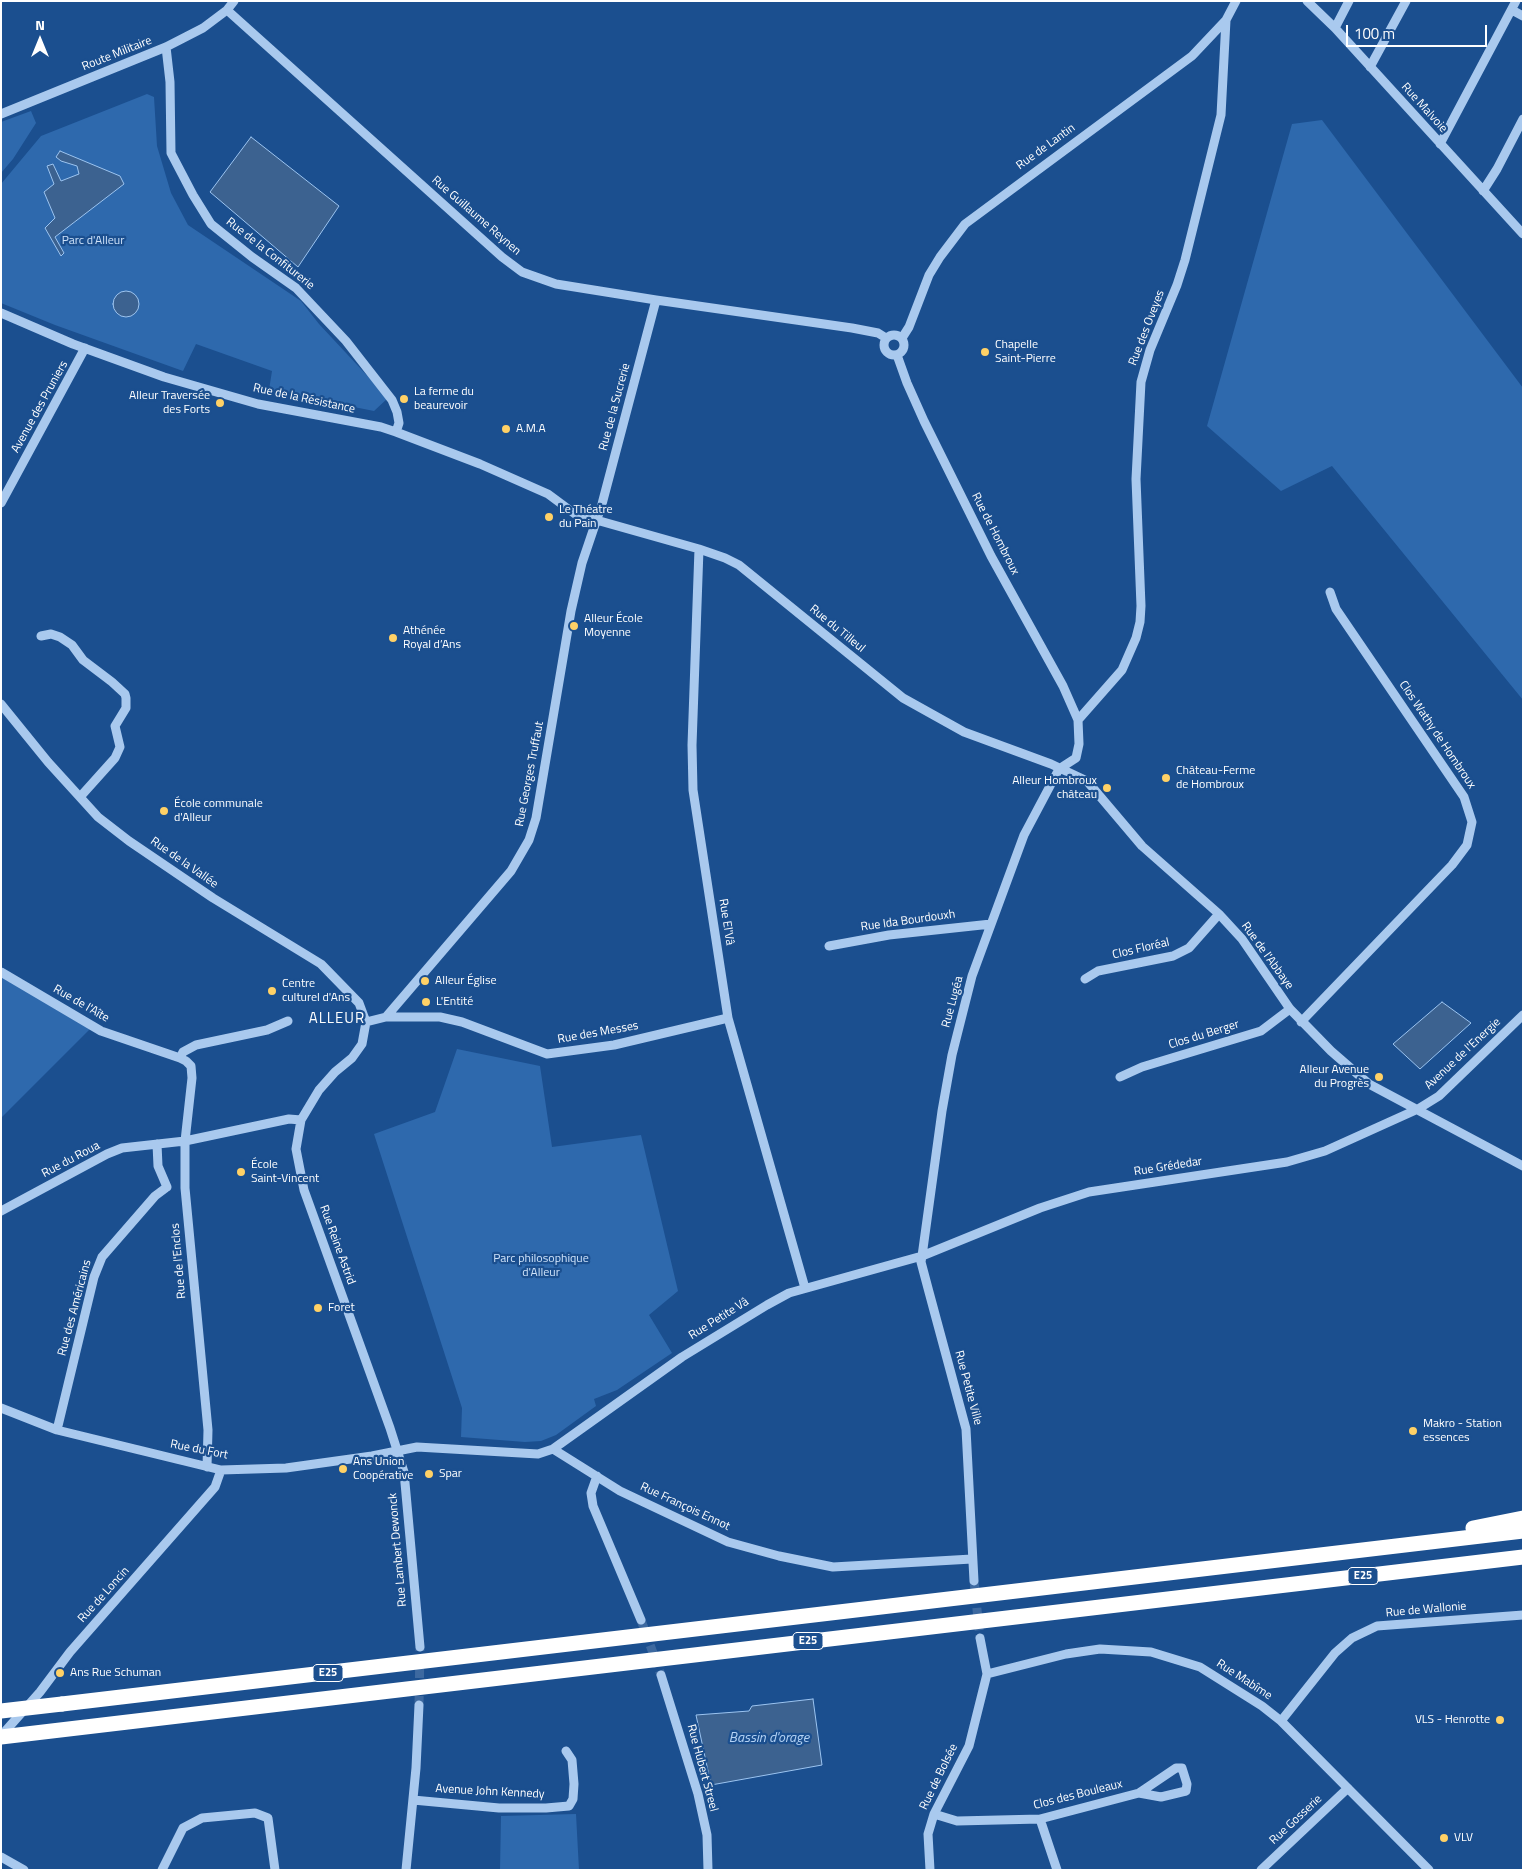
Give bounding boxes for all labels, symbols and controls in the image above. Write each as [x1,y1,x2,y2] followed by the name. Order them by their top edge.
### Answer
[35,14,45,35] text: N
[15,15,65,65] north arrow
[1349,15,1490,47] scale bar
[1354,22,1395,45] text: 100 m
[80,33,154,75] street label: Route Militaire
[1398,80,1450,136] street label: Rue Malvoie
[1014,121,1078,173] street label: Rue de Lantin
[428,173,524,259] street label: Rue Guillaume Reynen
[223,215,317,293] street label: Rue de la Confiturerie
[62,234,124,248] park label: Parc d'Alleur
[1126,288,1168,368] street label: Rue des Oveyes
[995,338,1056,366] place label: Chapelle Saint-Pierre
[979,346,991,358] marker: Chapelle Saint-Pierre
[9,358,71,456] street label: Avenue des Pruniers
[596,362,634,452] street label: Rue de la Sucrerie
[252,381,356,417] street label: Rue de la Résistance
[414,385,474,413] place label: La ferme du beaurevoir
[129,389,210,417] place label: Alleur Traversée des Forts
[398,393,410,405] marker: La ferme du beaurevoir
[214,397,226,409] marker: Alleur Traversée des Forts
[516,422,546,436] place label: A.M.A
[500,423,512,435] marker: A.M.A
[968,490,1022,578] street label: Rue de Hombroux
[559,503,613,531] place label: Le Théatre du Pain
[543,511,555,523] marker: Le Théatre du Pain
[806,602,868,656] street label: Rue du Tilleul
[584,612,643,640] place label: Alleur École Moyenne
[568,620,580,632] marker: Alleur École Moyenne
[403,624,461,652] place label: Athénée Royal d’Ans
[387,632,399,644] marker: Athénée Royal d’Ans
[1395,678,1479,792] street label: Clos Wathy de Hombroux
[513,720,547,828] street label: Rue Georges Truffaut
[1176,764,1255,792] place label: Château-Ferme de Hombroux
[1160,772,1172,784] marker: Château-Ferme de Hombroux
[1012,774,1097,802] place label: Alleur Hombroux château
[1101,782,1113,794] marker: Alleur Hombroux château
[174,797,263,825] place label: École communale d'Alleur
[158,805,170,817] marker: École communale d'Alleur
[147,834,221,892] street label: Rue de la Vallée
[715,898,737,946] street label: Rue El'Vâ
[860,907,956,935] street label: Rue Ida Bourdouxh
[1238,920,1296,992] street label: Rue de l'Abbaye
[1111,935,1171,963] street label: Clos Floréal
[435,974,497,988] place label: Alleur Église
[419,975,431,987] marker: Alleur Église
[939,975,967,1029] street label: Rue Lugéa
[282,977,350,1005] place label: Centre culturel d'Ans
[50,982,112,1026] street label: Rue de l'Aîte
[266,985,278,997] marker: Centre culturel d'Ans
[436,995,473,1009] place label: L'Entité
[420,996,432,1008] marker: L'Entité
[308,1010,366,1028] district label: ALLEUR
[1422,1015,1504,1093] street label: Avenue de l'Energie
[1167,1017,1241,1053] street label: Clos du Berger
[556,1019,640,1047] street label: Rue des Messes
[1300,1063,1369,1091] place label: Alleur Avenue du Progrès
[1373,1071,1385,1083] marker: Alleur Avenue du Progrès
[39,1139,103,1181] street label: Rue du Roua
[1133,1155,1203,1179] street label: Rue Grédedar
[251,1158,319,1186] place label: École Saint-Vincent
[235,1166,247,1178] marker: École Saint-Vincent
[316,1203,358,1287] street label: Rue Reine Astrid
[169,1223,189,1299] street label: Rue de l'Enclos
[493,1252,589,1280] park label: Parc philosophique d'Alleur
[55,1258,95,1358] street label: Rue des Américains
[686,1295,752,1343] street label: Rue Petite Vâ
[328,1301,355,1315] place label: Foret
[312,1302,324,1314] marker: Foret
[951,1349,985,1427] street label: Rue Petite Ville
[1423,1417,1502,1445] place label: Makro - Station essences
[1407,1425,1419,1437] marker: Makro - Station essences
[169,1437,229,1463] street label: Rue du Fort
[353,1455,413,1483] place label: Ans Union Coopérative
[337,1463,349,1475] marker: Ans Union Coopérative
[439,1467,462,1481] place label: Spar
[423,1468,435,1480] marker: Spar
[638,1480,732,1534] street label: Rue François Ennot
[386,1492,410,1608] street label: Rue Lambert Dewonck
[75,1564,133,1626] street label: Rue de Loncin
[1348,1568,1378,1584] road number: E25
[1385,1599,1467,1621] street label: Rue de Wallonie
[793,1632,823,1650] road number: E25
[1213,1657,1275,1703] street label: Rue Mabîme
[313,1665,343,1682] road number: E25
[70,1666,161,1680] place label: Ans Rue Schuman
[54,1667,66,1679] marker: Ans Rue Schuman
[1415,1713,1490,1727] place label: VLS - Henrotte
[1494,1714,1506,1726] marker: VLS - Henrotte
[683,1723,721,1813] street label: Rue Hubert Streel
[729,1731,809,1747] water label: Bassin d'orage
[917,1742,961,1812] street label: Rue de Bolsée
[1032,1777,1124,1813] street label: Clos des Bouleaux
[435,1782,545,1802] street label: Avenue John Kennedy
[1267,1792,1325,1848] street label: Rue Gosserie
[1454,1831,1473,1845] place label: VLV
[1438,1832,1450,1844] marker: VLV

